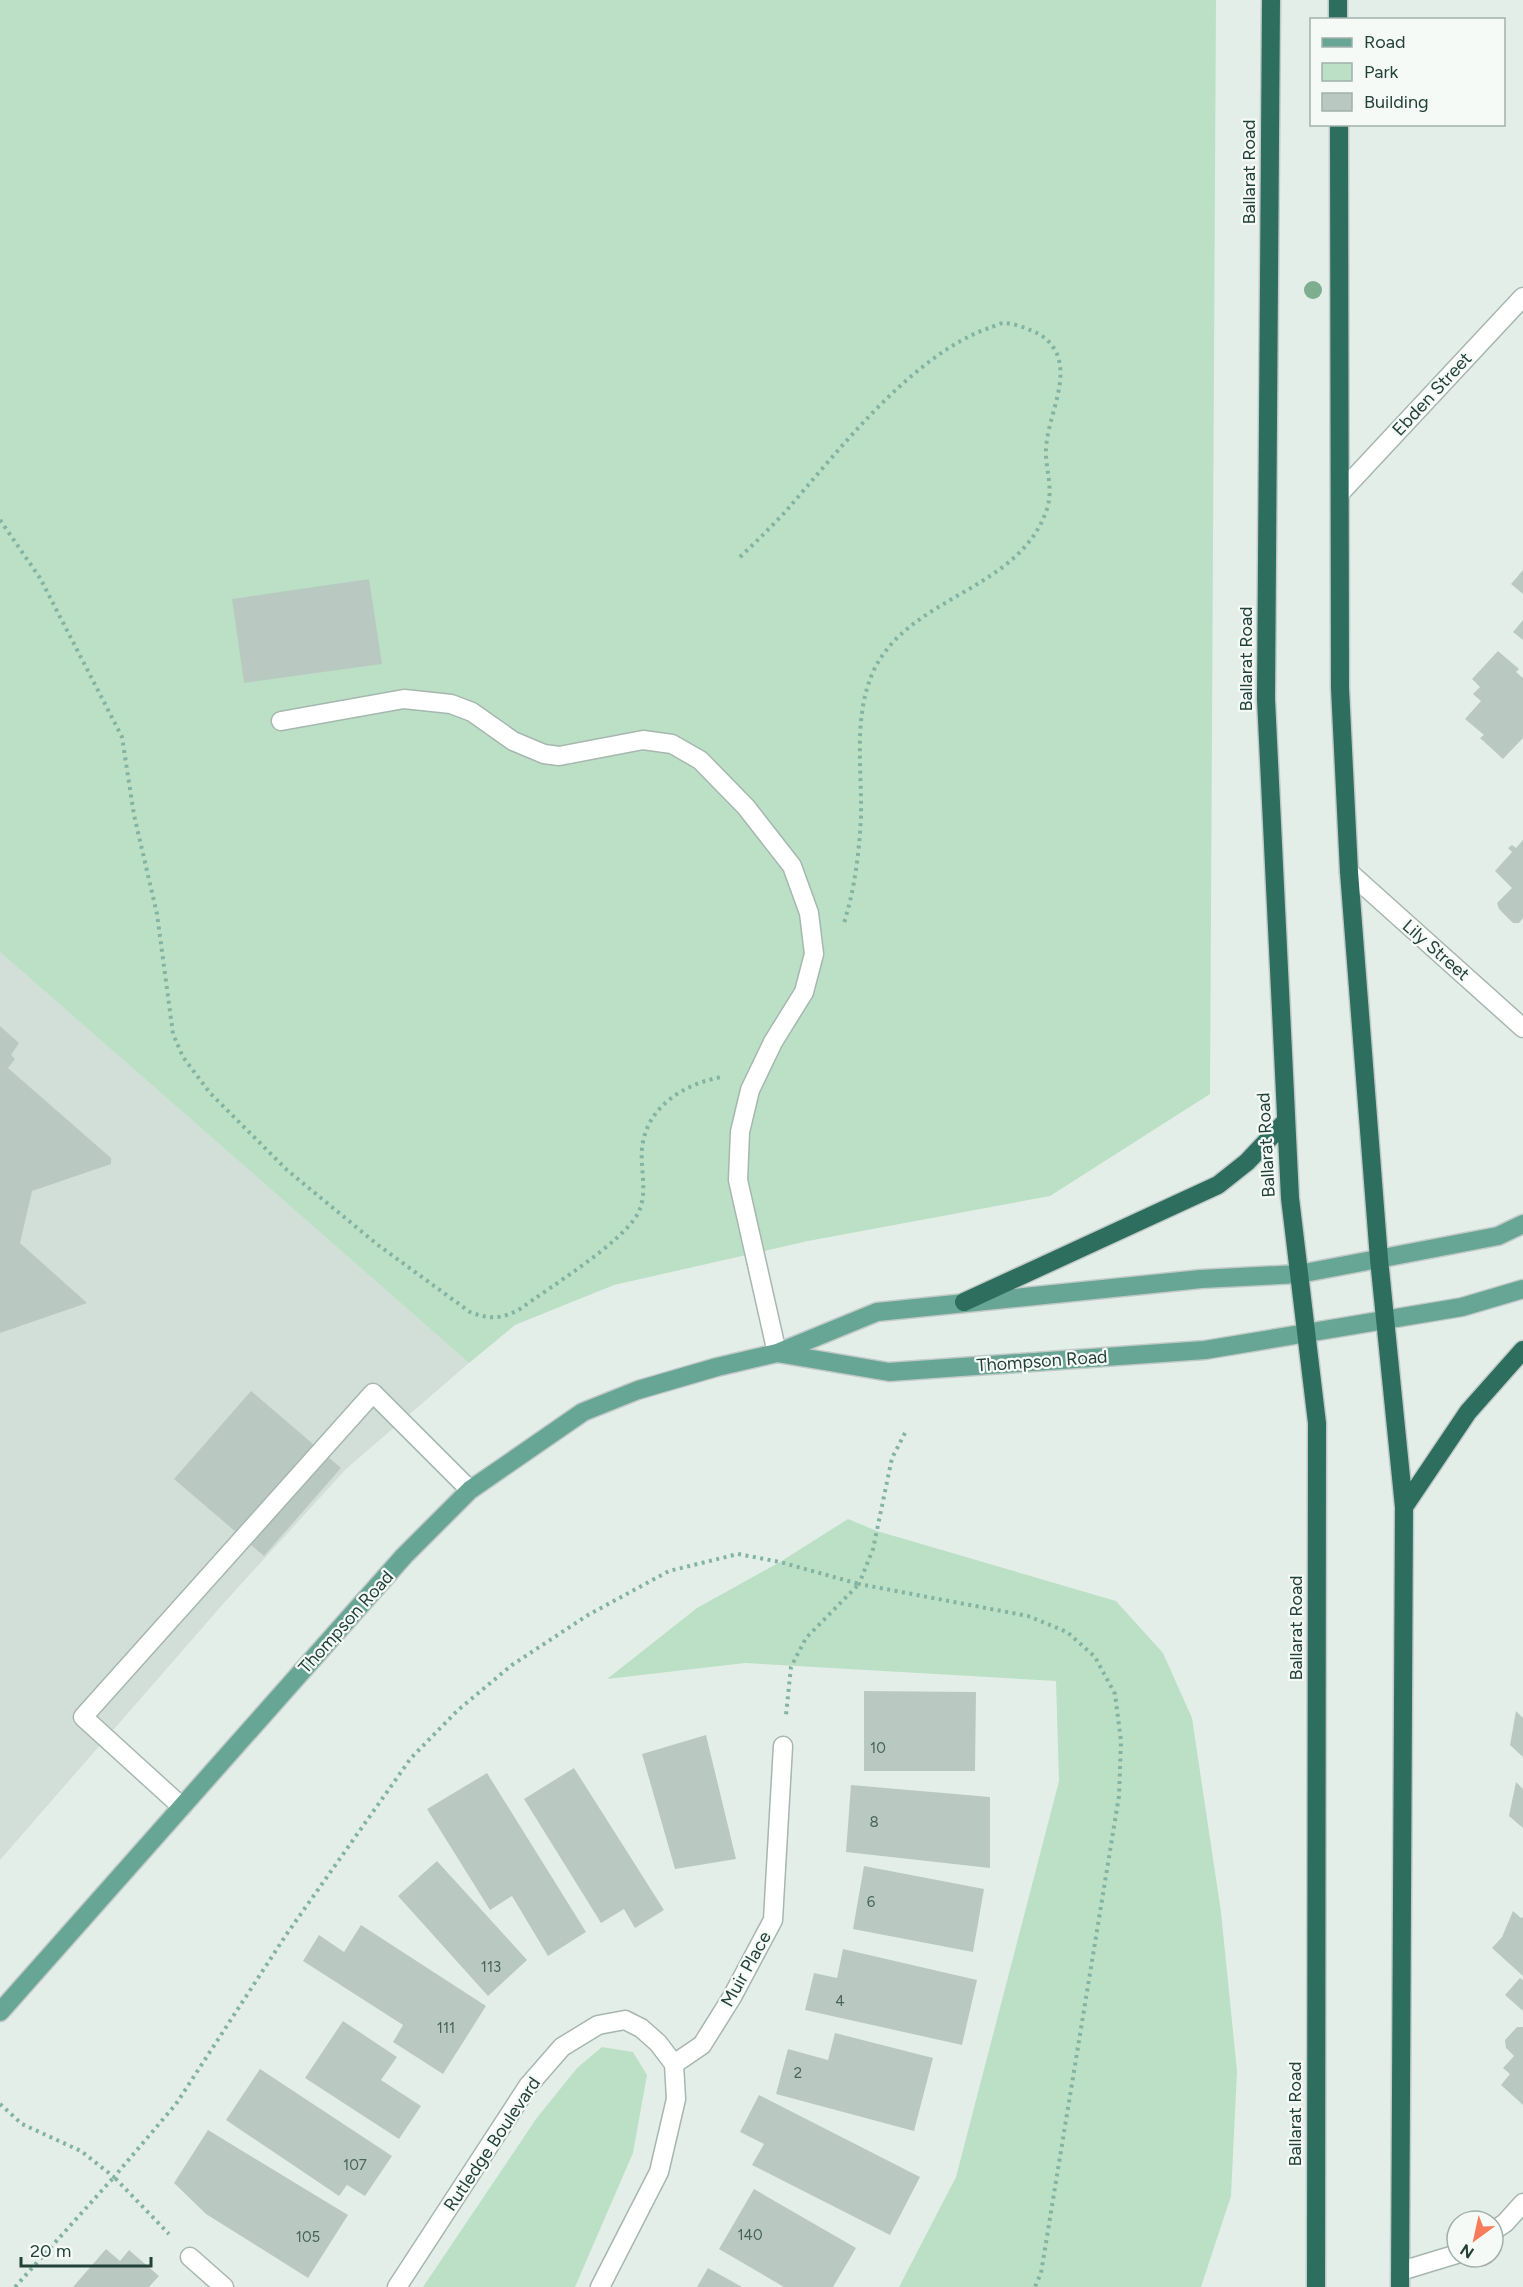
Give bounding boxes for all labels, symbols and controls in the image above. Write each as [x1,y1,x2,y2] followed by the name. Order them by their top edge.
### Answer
[1310,18,1505,126] legend
[1364,31,1405,53] text: Road
[1364,61,1399,83] text: Park
[1364,91,1429,113] text: Building
[1238,119,1260,225] street label: Ballarat Road
[1388,347,1476,440] street label: Ebden Street
[1235,606,1257,712] street label: Ballarat Road
[1398,915,1474,985] street label: Lily Street
[1252,1092,1280,1198] street label: Ballarat Road
[976,1345,1108,1377] street label: Thompson Road
[294,1566,398,1678] street label: Thompson Road
[1285,1575,1307,1681] street label: Ballarat Road
[870,1739,886,1757] house number: 10
[869,1813,879,1831] house number: 8
[867,1893,876,1911] house number: 6
[716,1927,776,2011] street label: Muir Place
[481,1958,501,1976] house number: 113
[835,1992,845,2010] house number: 4
[437,2019,455,2037] house number: 111
[1284,2061,1306,2167] street label: Ballarat Road
[794,2064,802,2082] house number: 2
[439,2073,545,2215] street label: Rutledge Boulevard
[343,2156,367,2174] house number: 107
[1445,2209,1505,2269] north arrow
[737,2226,763,2244] house number: 140
[296,2228,320,2246] house number: 105
[21,2230,152,2268] scale bar
[30,2240,71,2262] text: 20 m
[1457,2240,1477,2262] text: N

